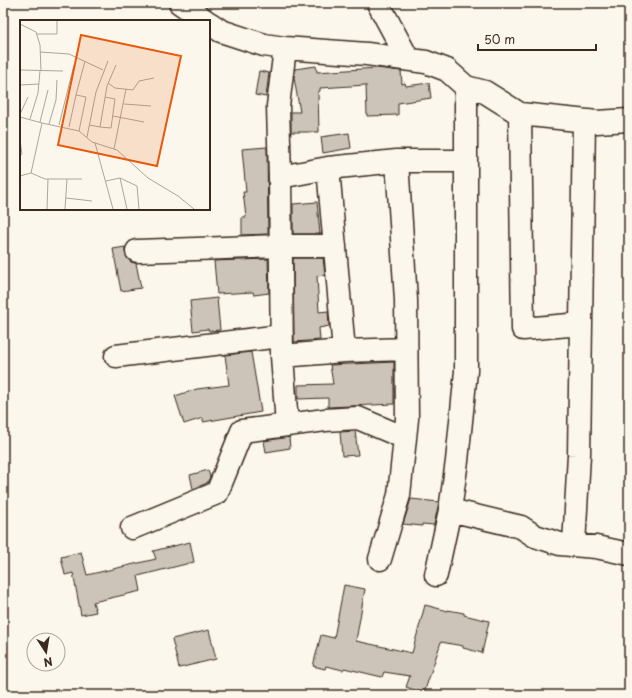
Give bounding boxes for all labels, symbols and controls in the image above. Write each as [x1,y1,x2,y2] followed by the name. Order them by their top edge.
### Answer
[20,20,210,210] inset map
[478,26,596,52] scale bar
[484,30,515,48] text: 50 m
[26,632,66,672] north arrow
[42,653,54,672] text: N

